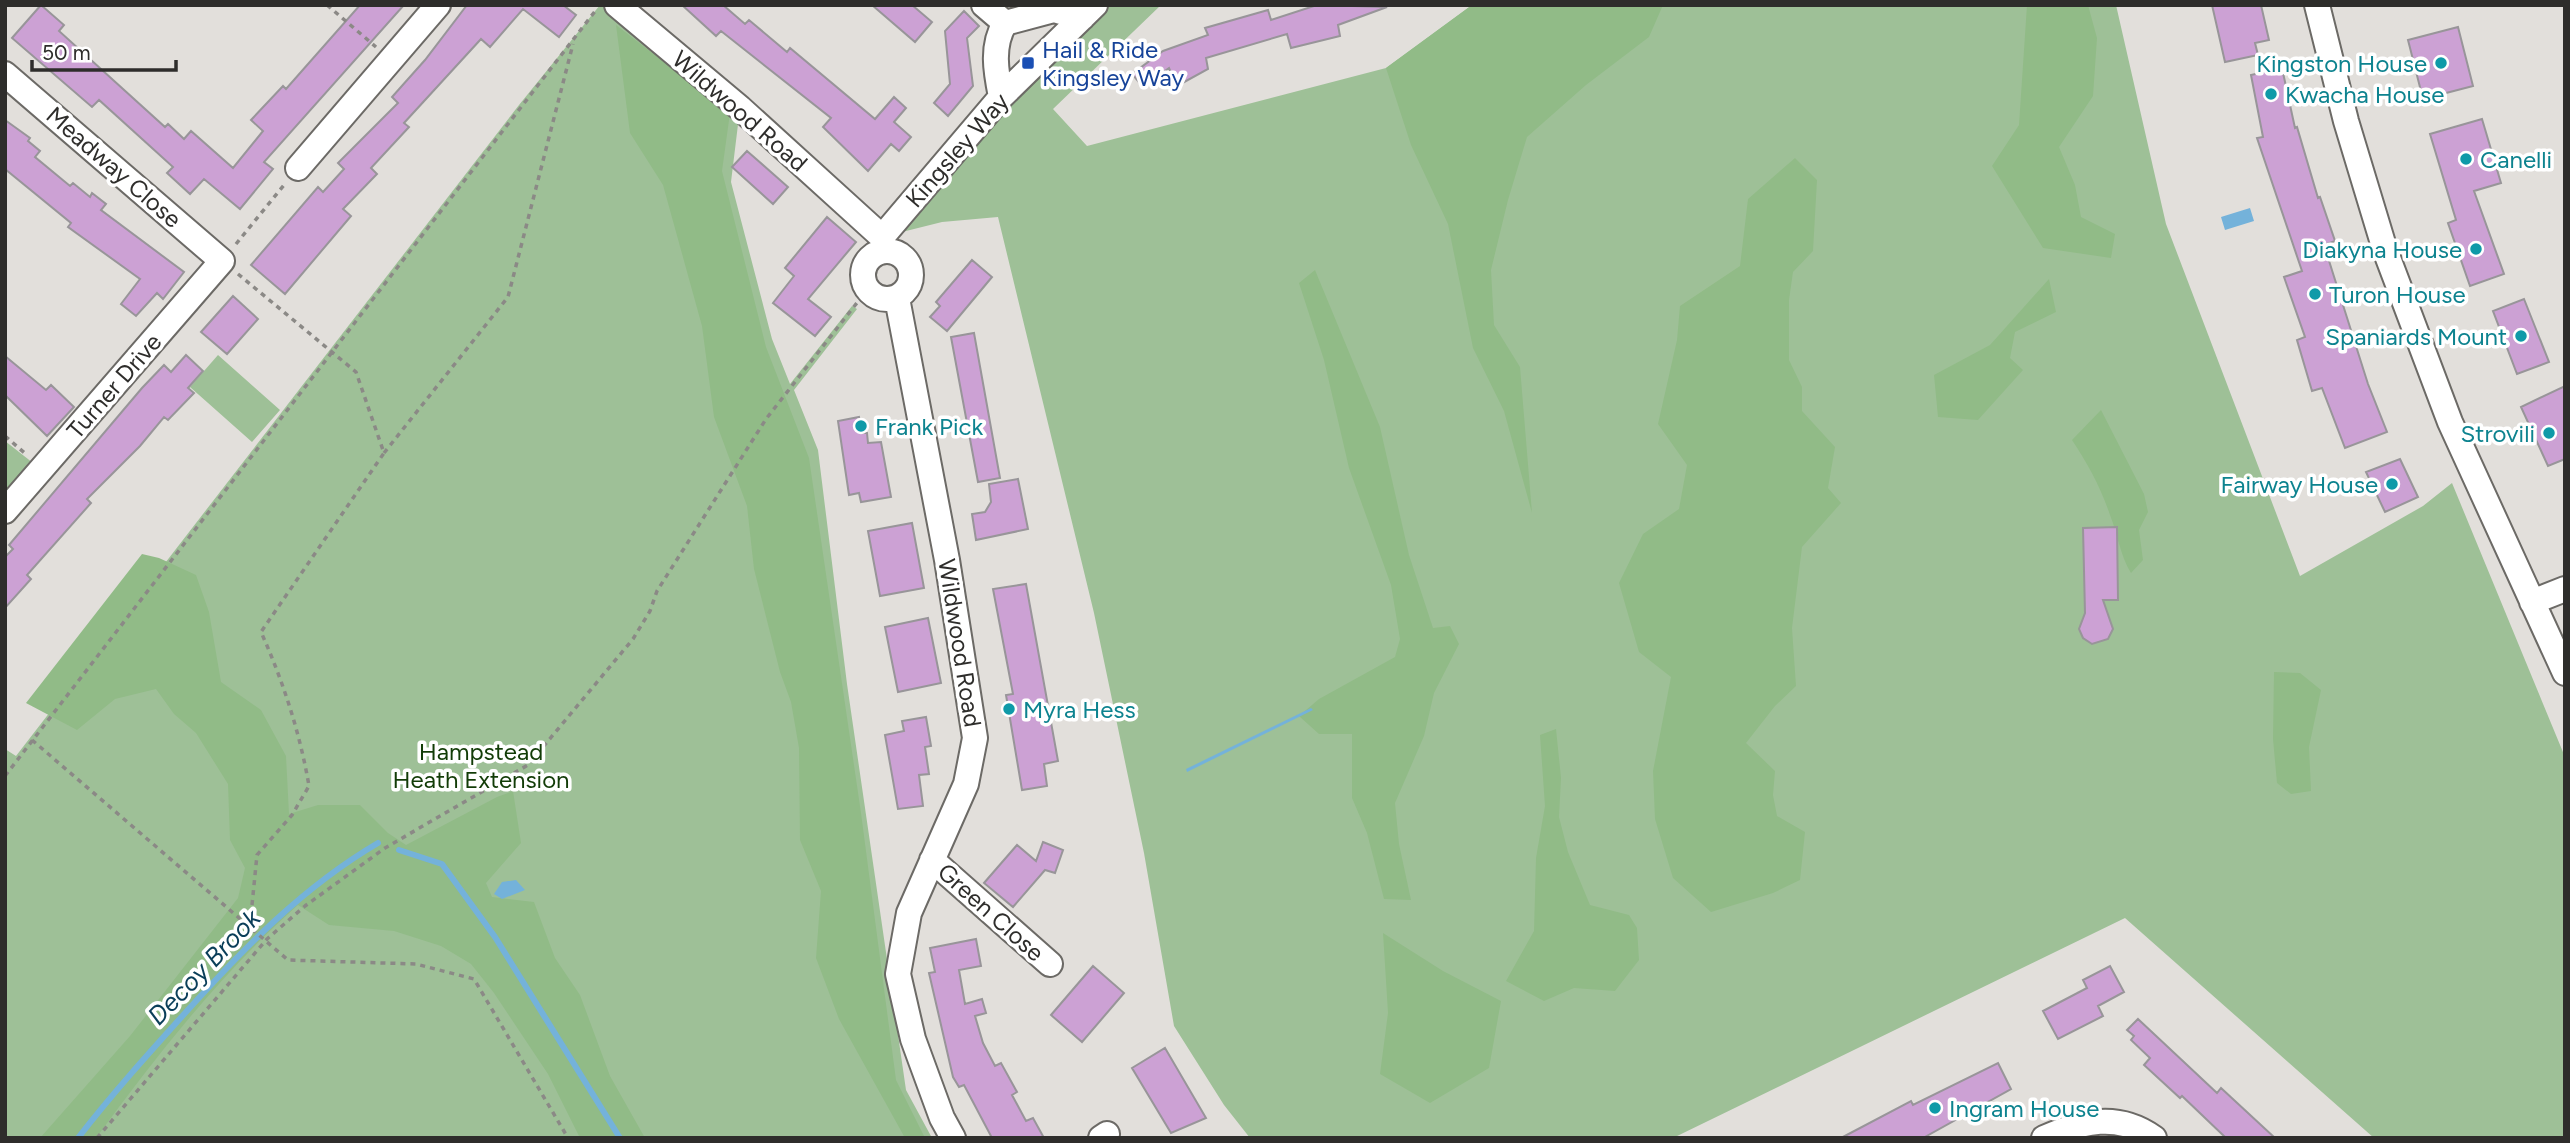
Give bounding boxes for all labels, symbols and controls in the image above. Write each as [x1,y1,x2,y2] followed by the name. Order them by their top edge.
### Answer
[32,28,175,72] scale bar
[1042,35,1185,92] place label: Hail & Ride Kingsley Way
[42,40,91,65] text: 50 m
[666,44,814,178] street label: Wildwood Road
[2256,49,2427,78] place label: Kingston House
[1020,55,1036,71] marker: Hail & Ride Kingsley Way
[2433,55,2449,71] marker: Kingston House
[2285,80,2444,109] place label: Kwacha House
[2263,86,2279,102] marker: Kwacha House
[899,87,1015,213] street label: Kingsley Way
[40,100,188,234] street label: Meadway Close
[2480,145,2552,174] place label: Canelli
[2458,151,2474,167] marker: Canelli
[2302,235,2462,264] place label: Diakyna House
[2468,241,2484,257] marker: Diakyna House
[2329,280,2466,309] place label: Turon House
[2307,286,2323,302] marker: Turon House
[2325,322,2507,351] place label: Spaniards Mount
[61,328,167,444] street label: Turner Drive
[2513,328,2529,344] marker: Spaniards Mount
[875,412,984,441] place label: Frank Pick
[853,418,869,434] marker: Frank Pick
[2461,419,2535,448] place label: Strovili
[2541,425,2557,441] marker: Strovili
[2220,470,2378,499] place label: Fairway House
[2384,476,2400,492] marker: Fairway House
[932,557,988,729] street label: Wildwood Road
[1023,695,1136,724] place label: Myra Hess
[1001,701,1017,717] marker: Myra Hess
[393,737,569,794] park label: Hampstead Heath Extension
[932,857,1050,967] street label: Green Close
[141,901,268,1032] water label: Decoy Brook
[1949,1094,2099,1123] place label: Ingram House
[1927,1100,1943,1116] marker: Ingram House

